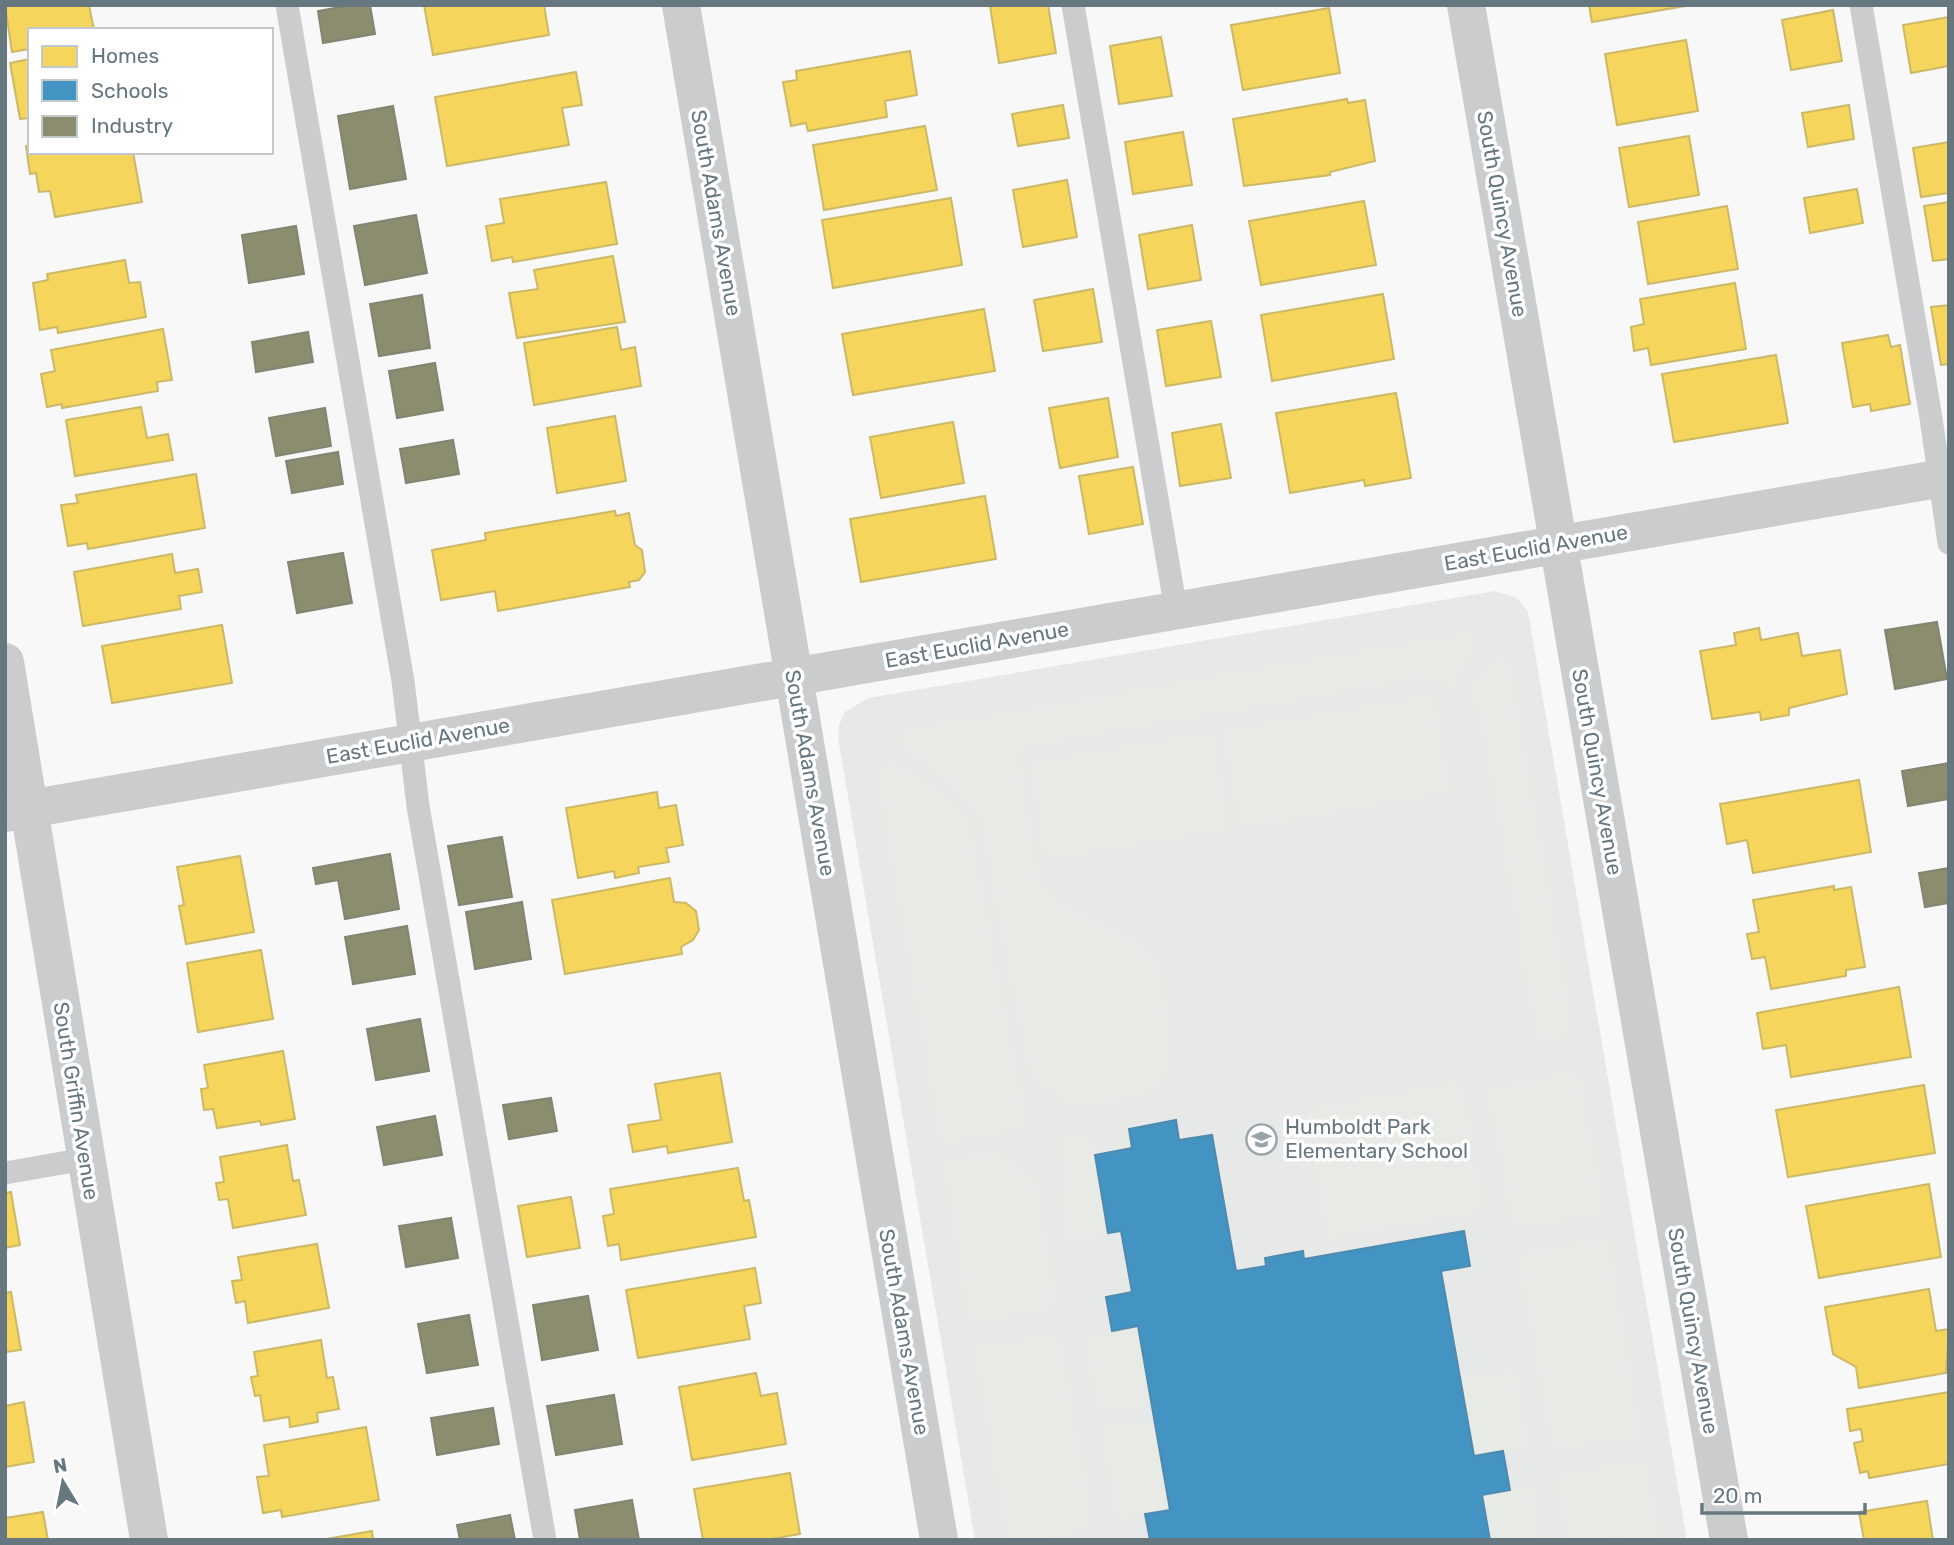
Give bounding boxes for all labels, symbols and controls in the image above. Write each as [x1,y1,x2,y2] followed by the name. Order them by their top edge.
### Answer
[28,28,273,154] legend
[91,43,159,68] text: Homes
[91,78,168,103] text: Schools
[686,108,747,318] street label: South Adams Avenue
[1472,109,1533,319] street label: South Quincy Avenue
[91,113,173,138] text: Industry
[1442,519,1630,576] street label: East Euclid Avenue
[883,616,1071,673] street label: East Euclid Avenue
[1567,667,1628,877] street label: South Quincy Avenue
[780,668,841,878] street label: South Adams Avenue
[324,712,512,769] street label: East Euclid Avenue
[48,1000,104,1202] street label: South Griffin Avenue
[1285,1114,1468,1163] place label: Humboldt Park Elementary School
[1245,1122,1279,1156] school or university icon: Humboldt Park Elementary School
[1663,1226,1724,1436] street label: South Quincy Avenue
[874,1227,935,1437] street label: South Adams Avenue
[28,1447,98,1517] north arrow
[51,1453,69,1478] text: N
[1702,1472,1865,1516] scale bar
[1713,1483,1762,1508] text: 20 m

